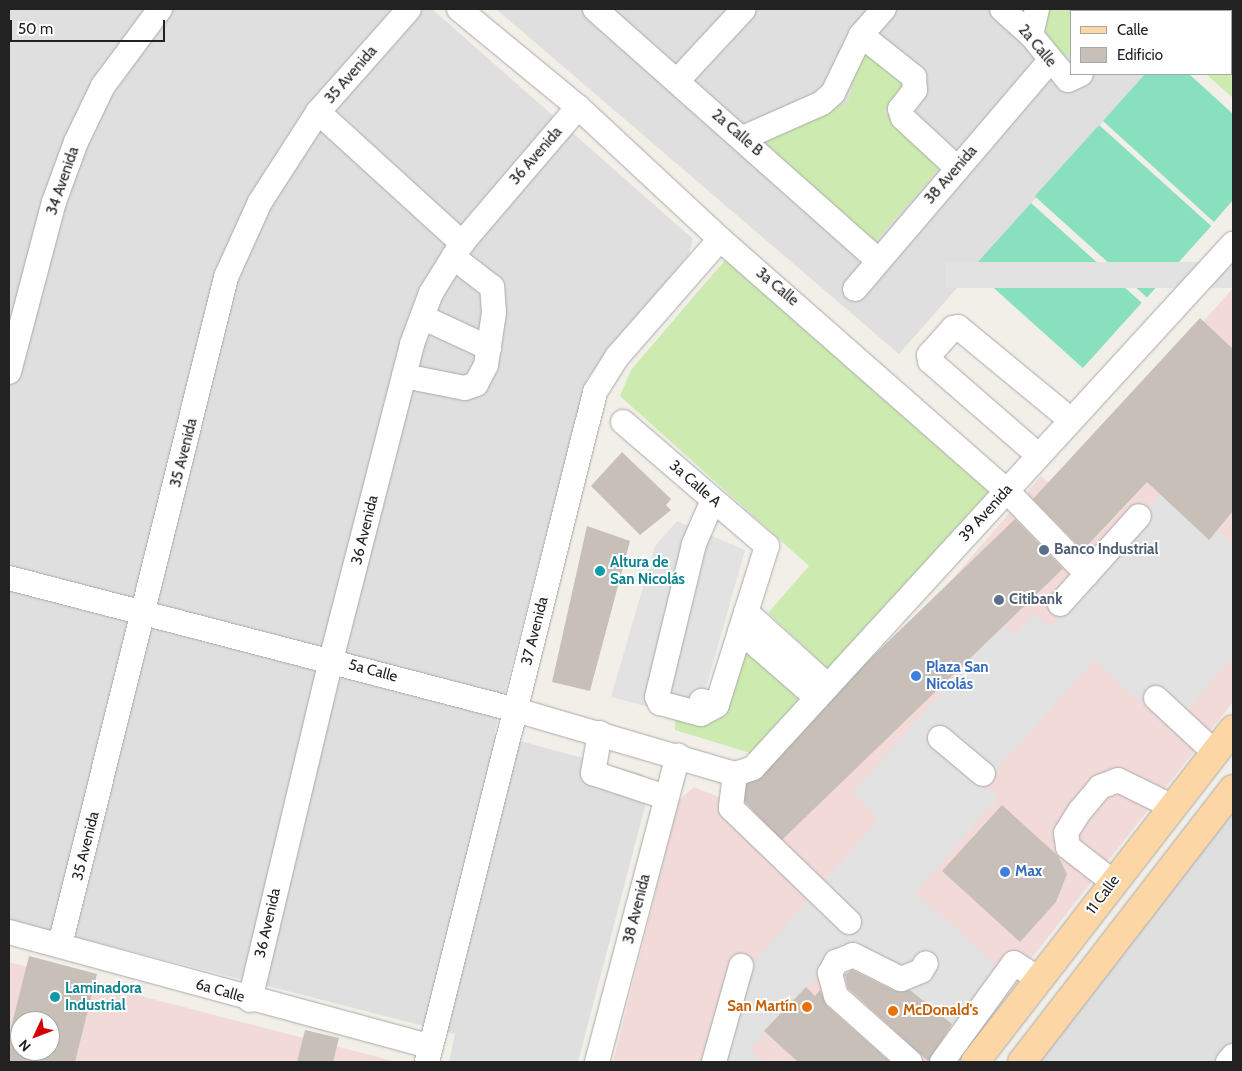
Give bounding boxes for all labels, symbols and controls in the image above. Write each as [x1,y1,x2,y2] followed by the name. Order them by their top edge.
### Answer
[12,10,168,42] scale bar
[1070,10,1232,75] legend
[18,20,53,38] text: 50 m
[1014,21,1060,71] street label: 2a Calle
[1117,21,1148,39] text: Calle
[321,43,381,107] street label: 35 Avenida
[1117,46,1163,64] text: Edificio
[708,106,766,160] street label: 2a Calle B
[506,123,566,189] street label: 36 Avenida
[921,142,981,208] street label: 38 Avenida
[43,145,83,217] street label: 34 Avenida
[752,264,802,310] street label: 3a Calle
[167,417,201,489] street label: 35 Avenida
[666,457,724,511] street label: 3a Calle A
[956,481,1016,545] street label: 39 Avenida
[348,494,382,566] street label: 36 Avenida
[1054,541,1159,559] place label: Banco Industrial
[1038,544,1050,556] marker: Banco Industrial
[610,553,685,588] place label: Altura de San Nicolás
[594,565,606,577] marker: Altura de San Nicolás
[1009,591,1062,609] place label: Citibank
[993,594,1005,606] marker: Citibank
[518,595,552,667] street label: 37 Avenida
[347,656,399,686] street label: 5a Calle
[926,658,989,693] place label: Plaza San Nicolás
[910,670,922,682] marker: Plaza San Nicolás
[69,810,103,882] street label: 35 Avenida
[1015,863,1042,881] place label: Max
[999,866,1011,878] marker: Max
[620,872,654,946] street label: 38 Avenida
[1082,872,1124,918] street label: 11 Calle
[251,887,285,959] street label: 36 Avenida
[193,975,247,1007] street label: 6a Calle
[65,979,142,1014] place label: Laminadora Industrial
[49,991,61,1003] marker: Laminadora Industrial
[727,998,797,1016] place label: San Martín
[801,1001,813,1013] marker: San Martín
[903,1002,978,1020] place label: McDonald's
[887,1005,899,1017] marker: McDonald's
[10,1011,60,1061] north arrow
[15,1036,35,1055] text: N

